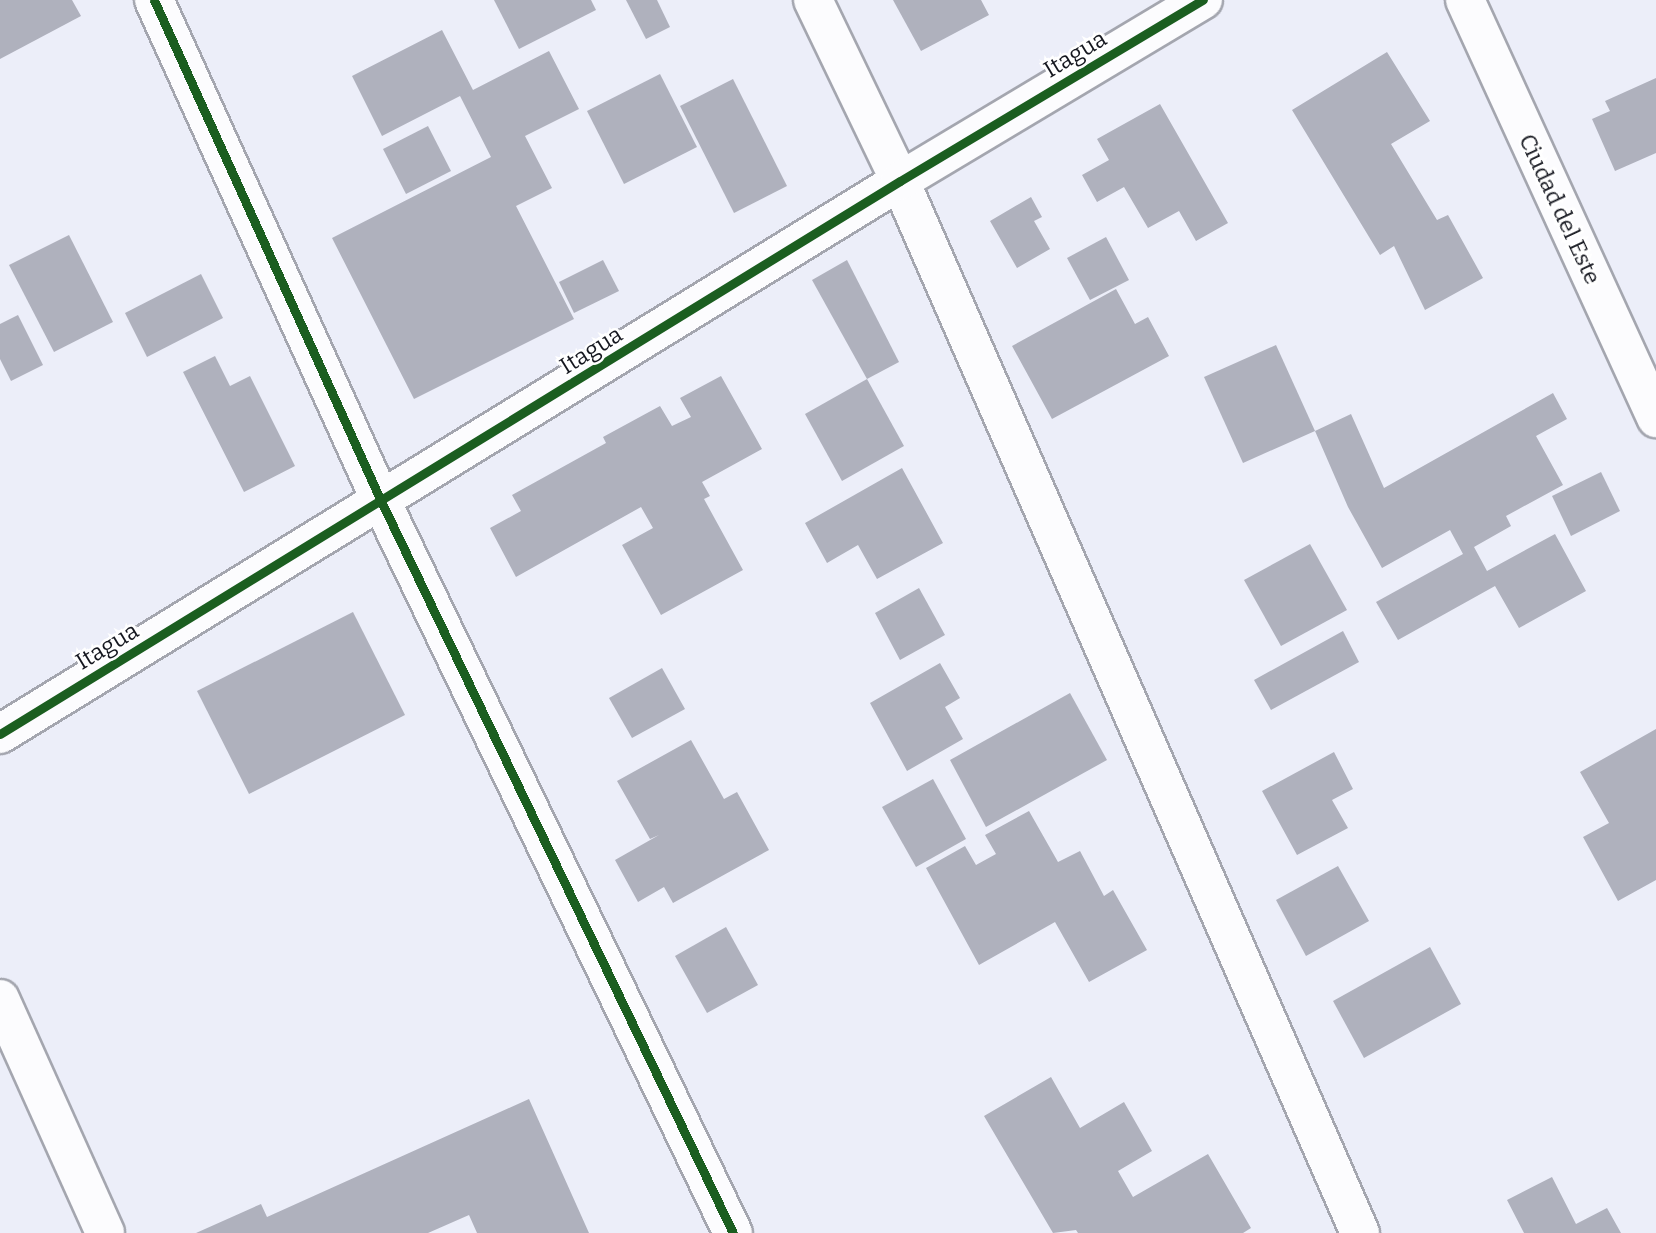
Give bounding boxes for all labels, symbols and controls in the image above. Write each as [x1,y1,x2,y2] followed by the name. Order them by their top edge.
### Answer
[1039,25,1111,83] street label: Itagua
[1513,130,1607,288] street label: Ciudad del Este
[555,320,627,380] street label: Itagua
[71,617,143,675] street label: Itagua

